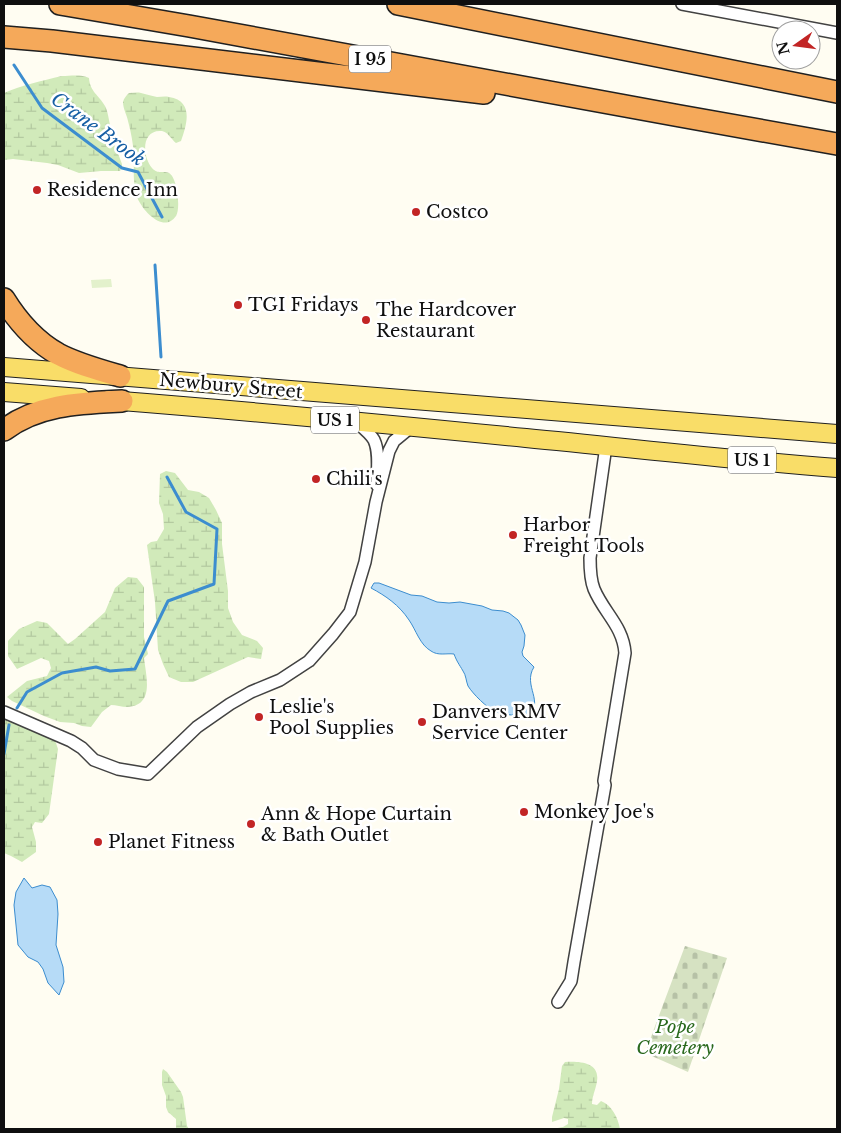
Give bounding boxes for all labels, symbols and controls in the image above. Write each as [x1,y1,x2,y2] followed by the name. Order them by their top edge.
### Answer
[771,20,821,70] north arrow
[773,40,794,57] text: N
[349,46,391,72] road number: I 95
[46,87,150,171] water label: Crane Brook
[47,179,178,201] place label: Residence Inn
[31,184,43,196] marker: Residence Inn
[426,201,489,223] place label: Costco
[410,206,422,218] marker: Costco
[248,294,358,316] place label: TGI Fridays
[232,299,244,311] marker: TGI Fridays
[376,299,516,342] place label: The Hardcover Restaurant
[360,314,372,326] marker: The Hardcover Restaurant
[158,369,304,403] street label: Newbury Street
[311,406,359,434] road number: US 1
[728,446,776,474] road number: US 1
[326,468,383,490] place label: Chili's
[310,473,322,485] marker: Chili's
[523,514,644,557] place label: Harbor Freight Tools
[507,529,519,541] marker: Harbor Freight Tools
[269,696,394,739] place label: Leslie's Pool Supplies
[432,701,568,744] place label: Danvers RMV Service Center
[253,711,265,723] marker: Leslie's Pool Supplies
[416,716,428,728] marker: Danvers RMV Service Center
[534,801,654,823] place label: Monkey Joe's
[260,803,452,846] place label: Ann & Hope Curtain & Bath Outlet
[518,806,530,818] marker: Monkey Joe's
[245,818,257,830] marker: Ann & Hope Curtain & Bath Outlet
[108,831,235,853] place label: Planet Fitness
[92,836,104,848] marker: Planet Fitness
[636,1016,714,1059] park label: Pope Cemetery

